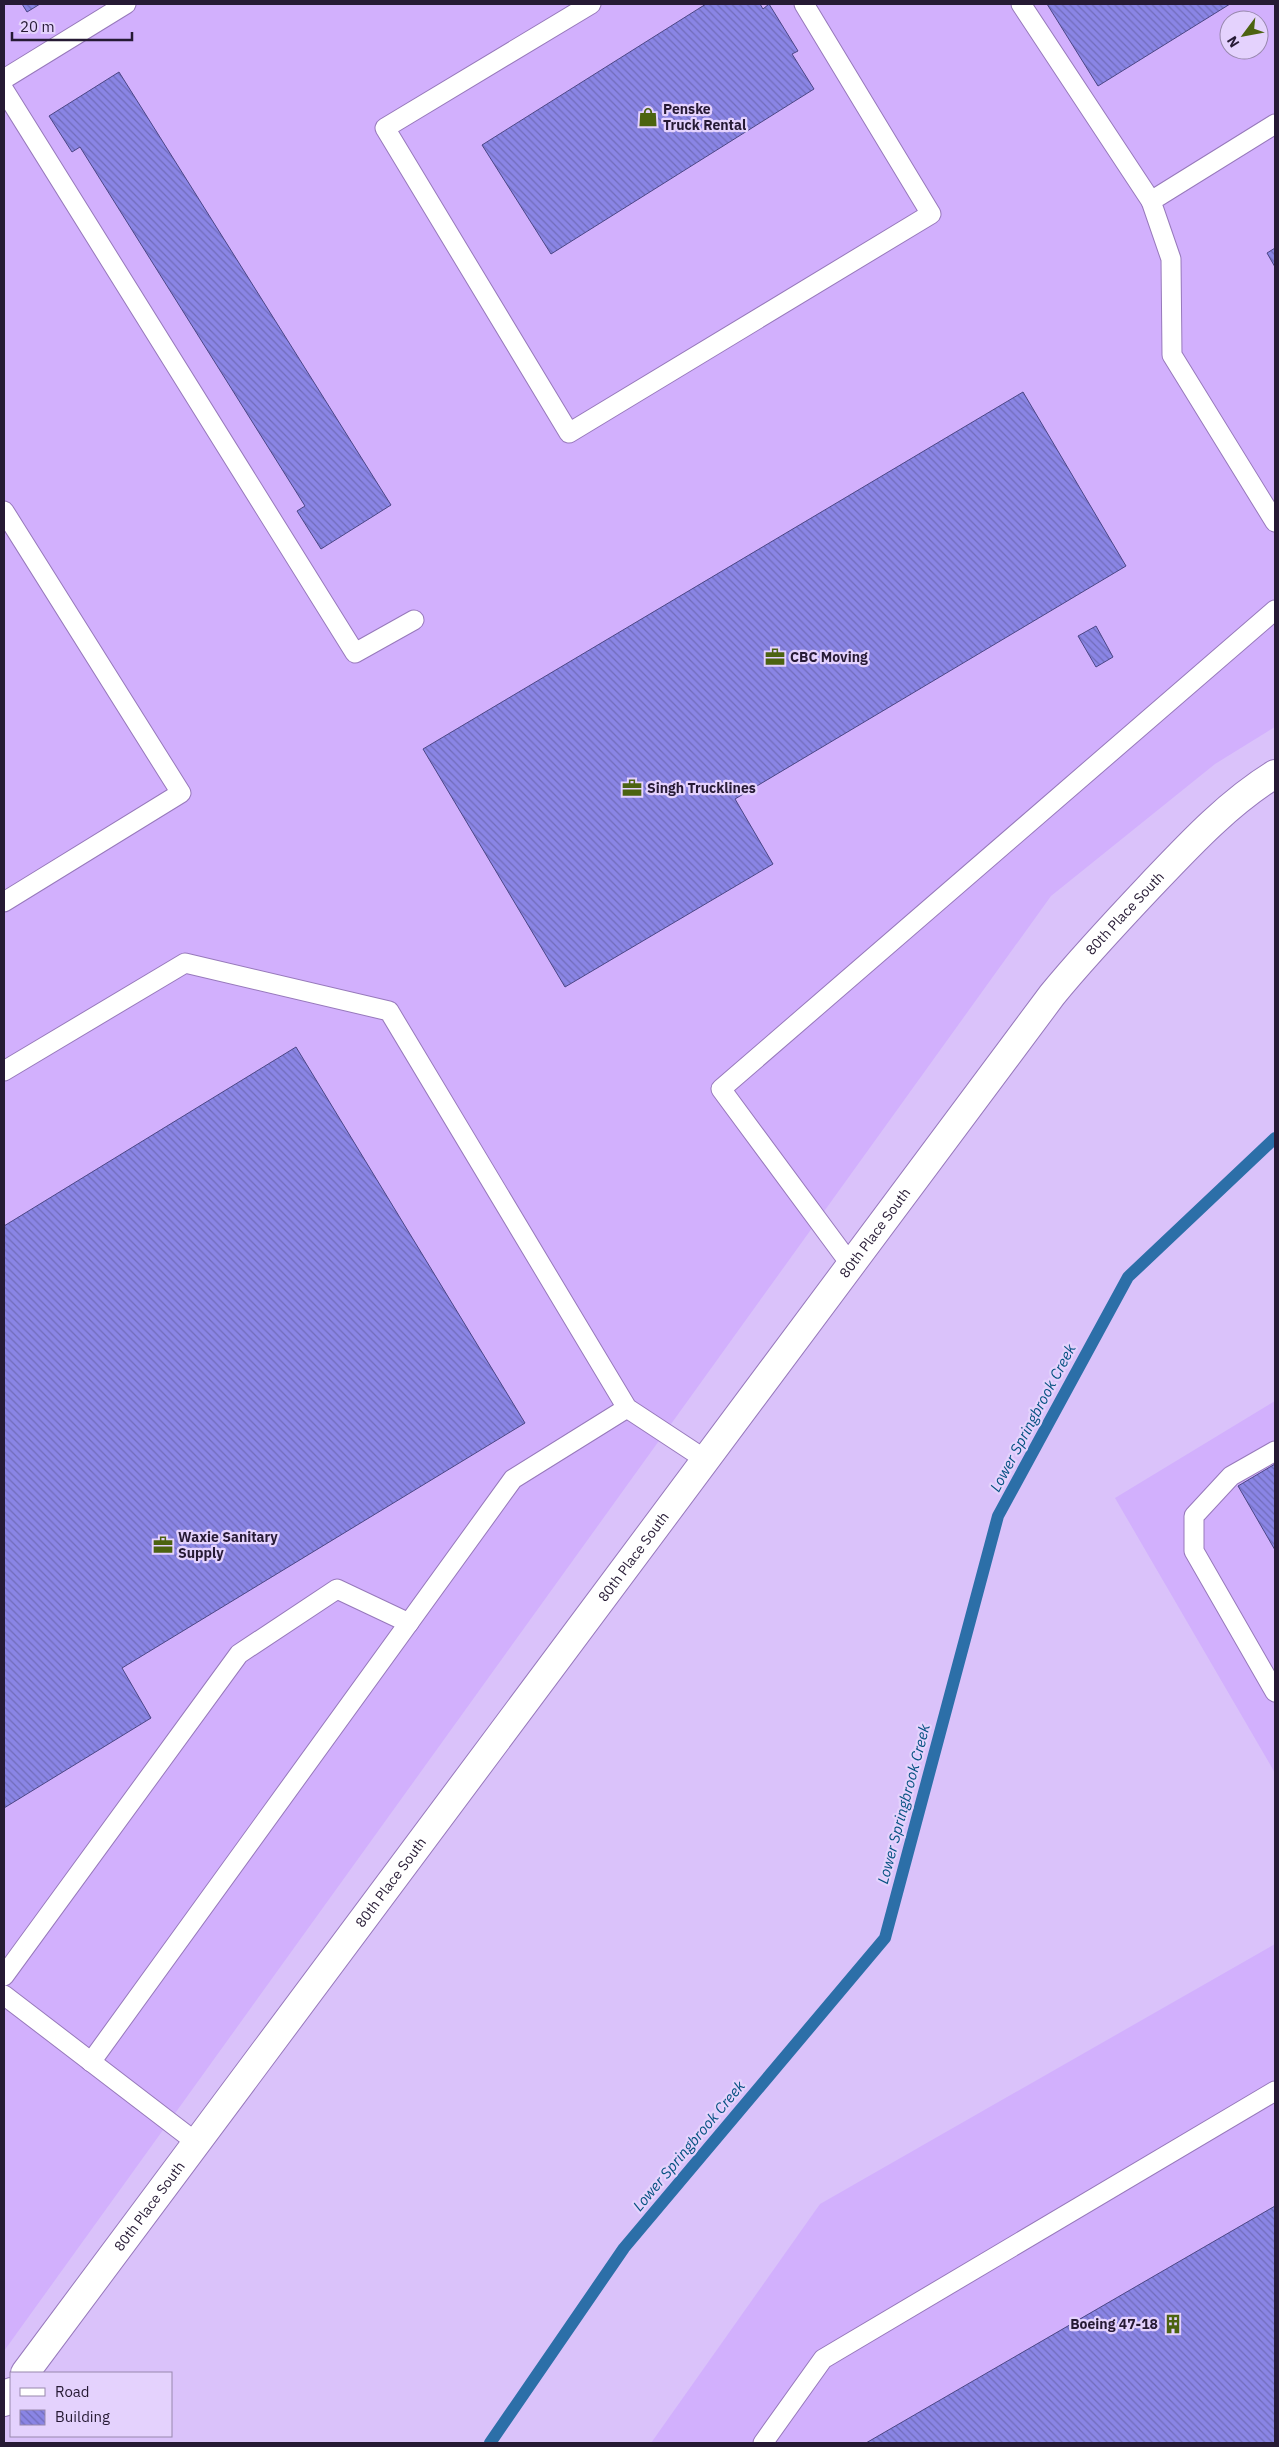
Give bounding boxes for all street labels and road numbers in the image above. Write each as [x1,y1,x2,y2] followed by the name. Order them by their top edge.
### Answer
[1081,868,1168,959] street label: 80th Place South
[835,1184,914,1281] street label: 80th Place South
[594,1508,673,1605] street label: 80th Place South
[351,1834,430,1931] street label: 80th Place South
[110,2158,189,2255] street label: 80th Place South

